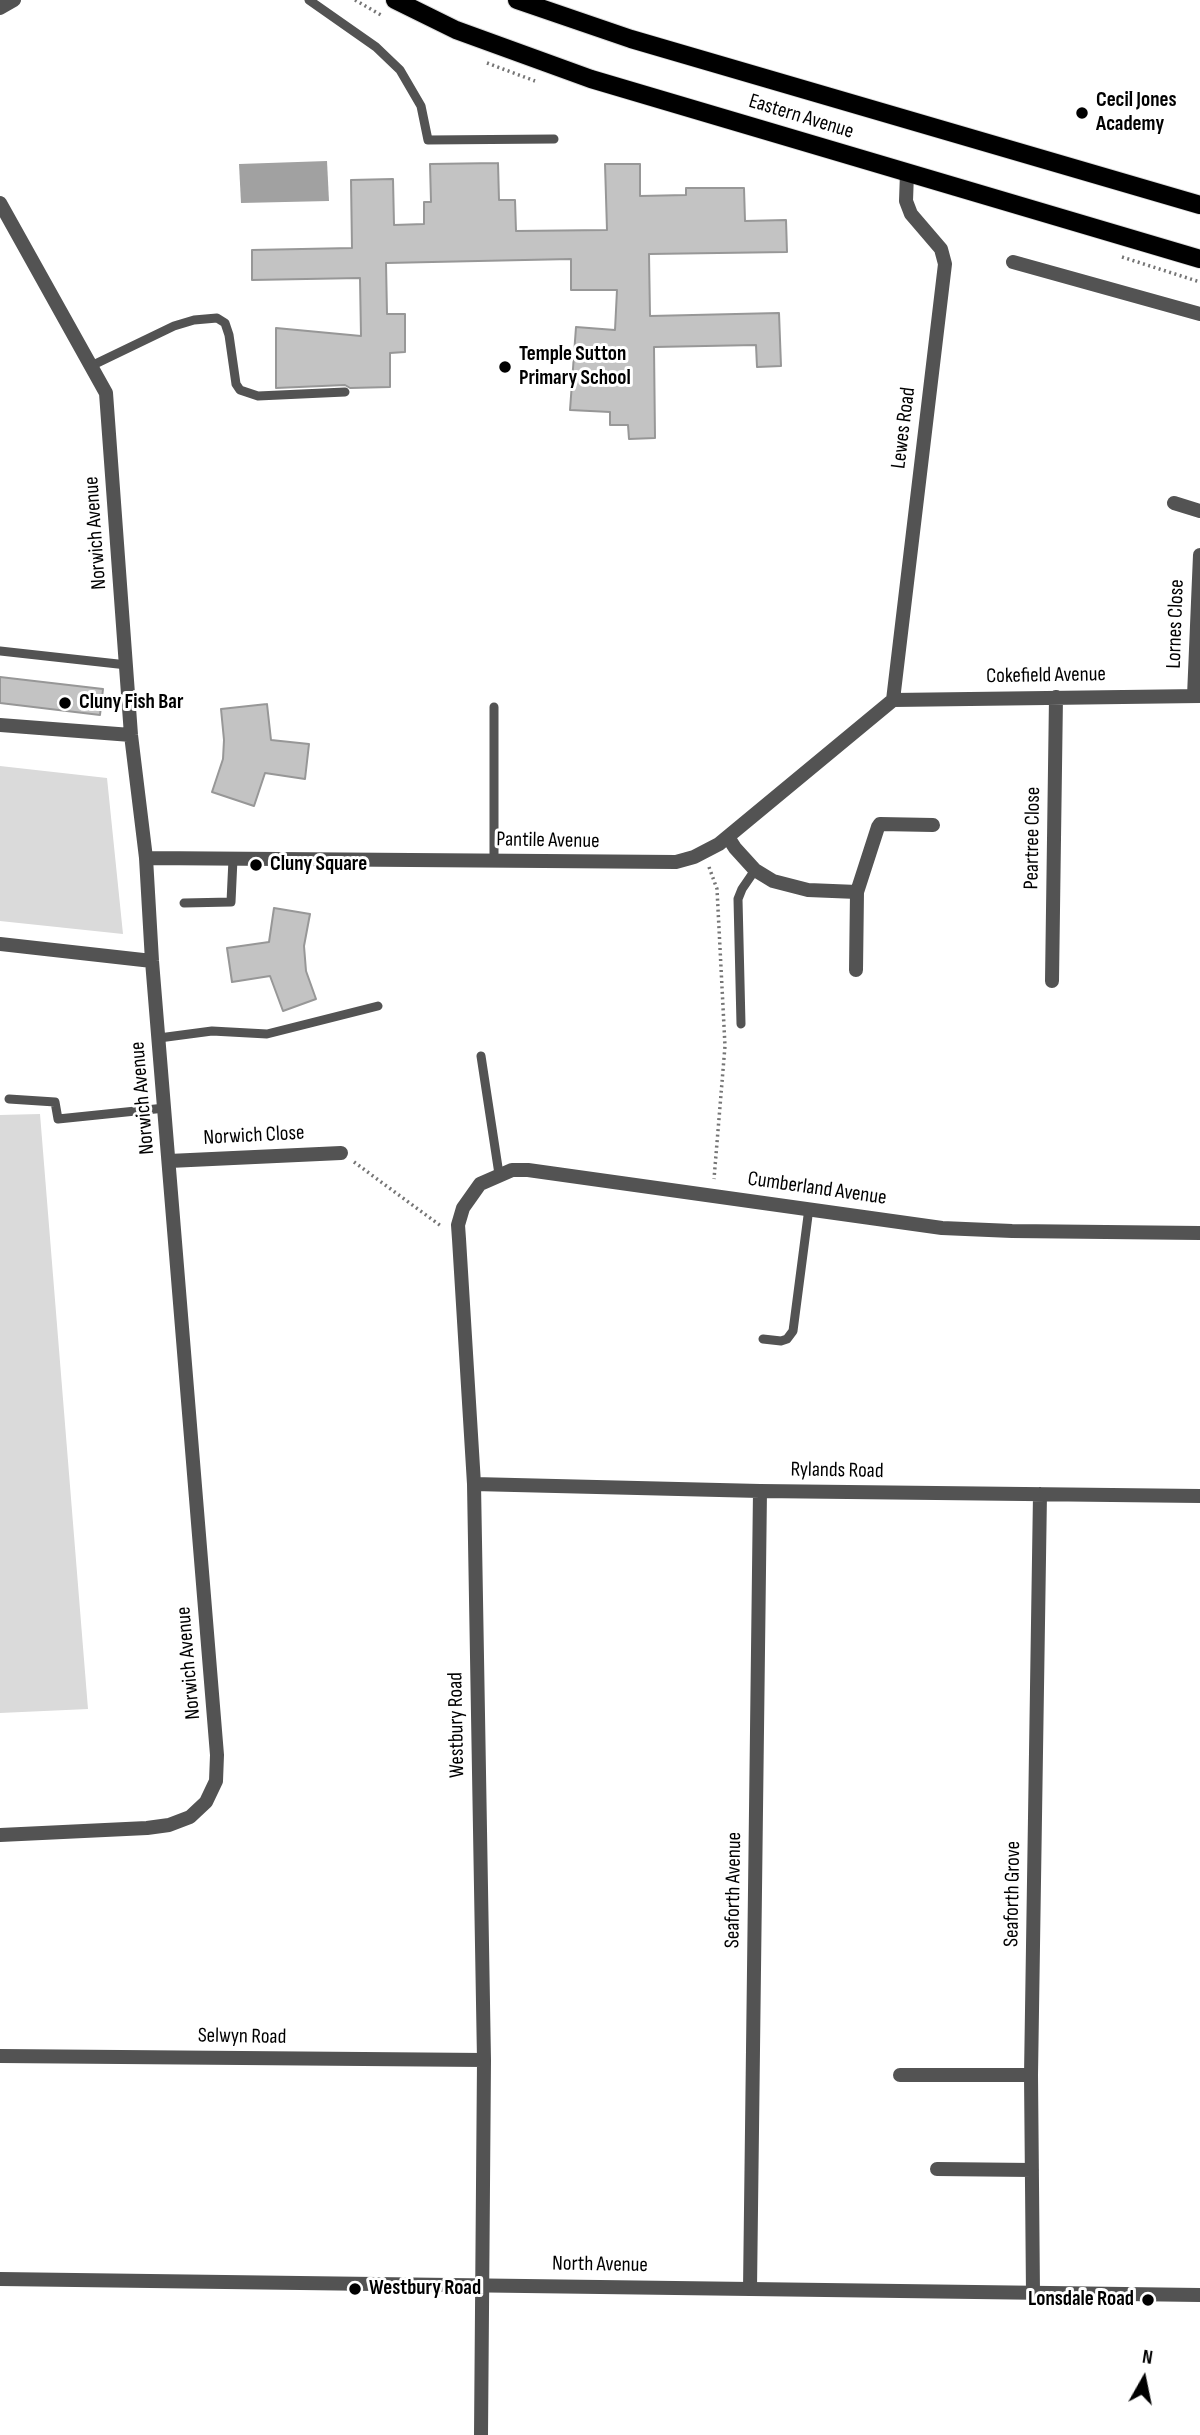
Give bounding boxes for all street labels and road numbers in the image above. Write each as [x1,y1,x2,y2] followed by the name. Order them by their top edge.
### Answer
[746,89,856,145] street label: Eastern Avenue
[887,386,921,470] street label: Lewes Road
[79,475,113,591] street label: Norwich Avenue
[1162,579,1190,669] street label: Lornes Close
[986,662,1106,690] street label: Cokefield Avenue
[1020,786,1046,890] street label: Peartree Close
[496,828,600,854] street label: Pantile Avenue
[126,1040,160,1156] street label: Norwich Avenue
[203,1121,305,1151] street label: Norwich Close
[746,1167,888,1211] street label: Cumberland Avenue
[790,1458,884,1484] street label: Rylands Road
[172,1605,206,1721] street label: Norwich Avenue
[443,1672,471,1778] street label: Westbury Road
[720,1832,748,1948] street label: Seaforth Avenue
[999,1841,1027,1947] street label: Seaforth Grove
[198,2024,286,2050] street label: Selwyn Road
[552,2252,648,2278] street label: North Avenue

